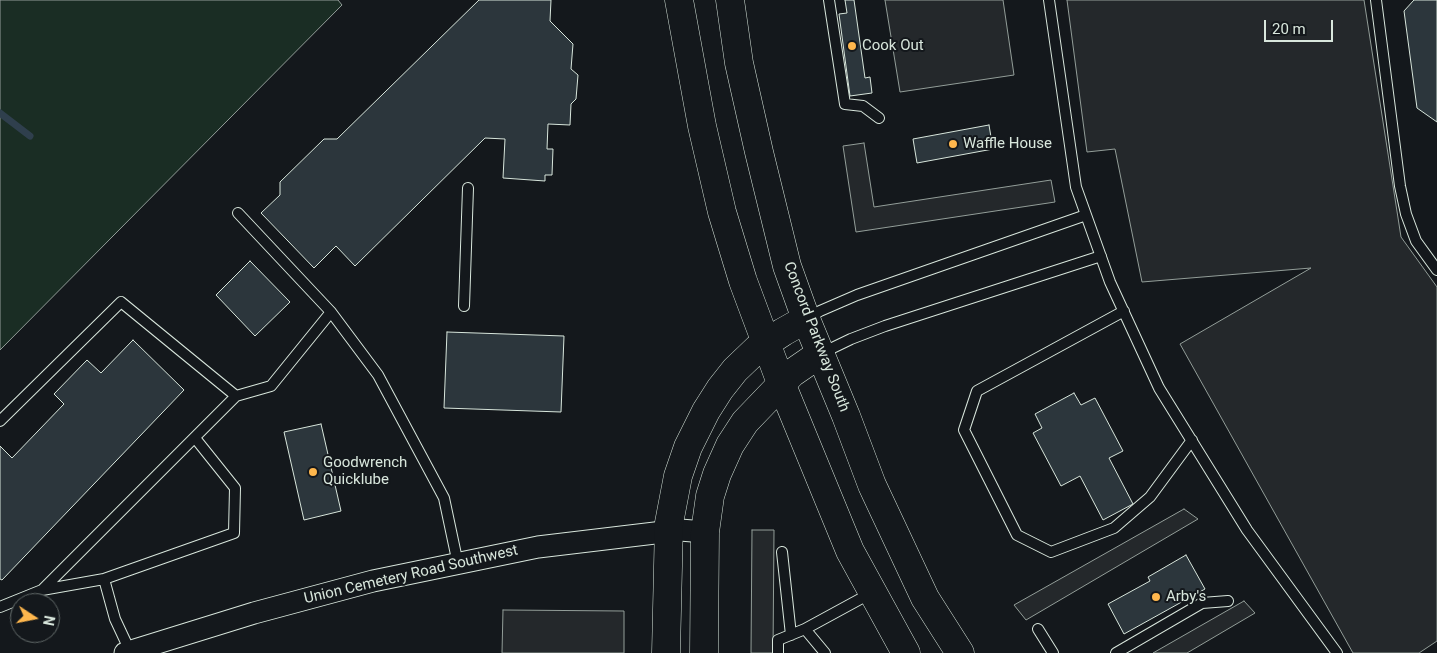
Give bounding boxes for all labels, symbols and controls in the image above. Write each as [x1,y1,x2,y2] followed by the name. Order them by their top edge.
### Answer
[1267,10,1336,42] scale bar
[1272,20,1306,38] text: 20 m
[862,37,924,55] place label: Cook Out
[846,40,858,52] marker: Cook Out
[963,135,1052,153] place label: Waffle House
[947,138,959,150] marker: Waffle House
[779,259,853,415] street label: Concord Parkway South
[323,454,407,489] place label: Goodwrench Quicklube
[307,466,319,478] marker: Goodwrench Quicklube
[302,542,520,608] street label: Union Cemetery Road Southwest
[1166,588,1206,606] place label: Arby's
[1150,591,1162,603] marker: Arby's
[10,593,60,643] north arrow
[40,614,58,627] text: N

